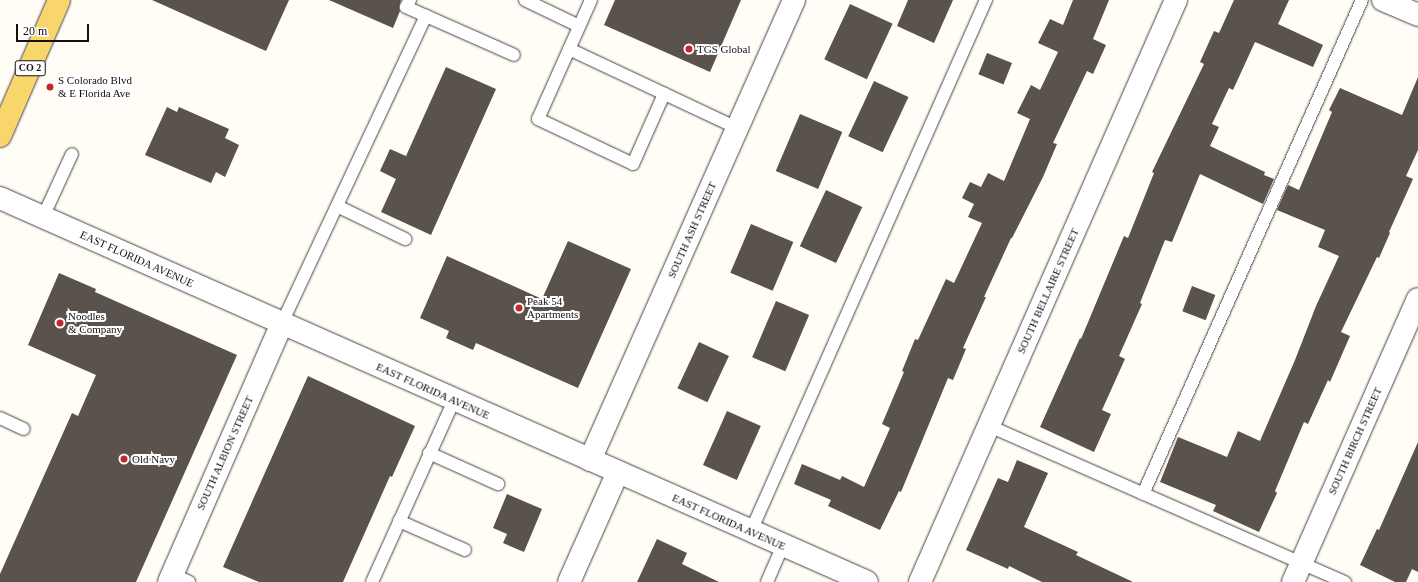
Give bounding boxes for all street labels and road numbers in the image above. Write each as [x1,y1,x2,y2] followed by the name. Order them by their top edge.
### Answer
[14,60,46,76] road number: CO 2
[665,180,719,280] street label: SOUTH ASH STREET
[1014,226,1082,356] street label: SOUTH BELLAIRE STREET
[77,228,197,290] street label: EAST FLORIDA AVENUE
[373,360,493,422] street label: EAST FLORIDA AVENUE
[1325,385,1385,497] street label: SOUTH BIRCH STREET
[194,394,256,512] street label: SOUTH ALBION STREET
[669,491,789,553] street label: EAST FLORIDA AVENUE

